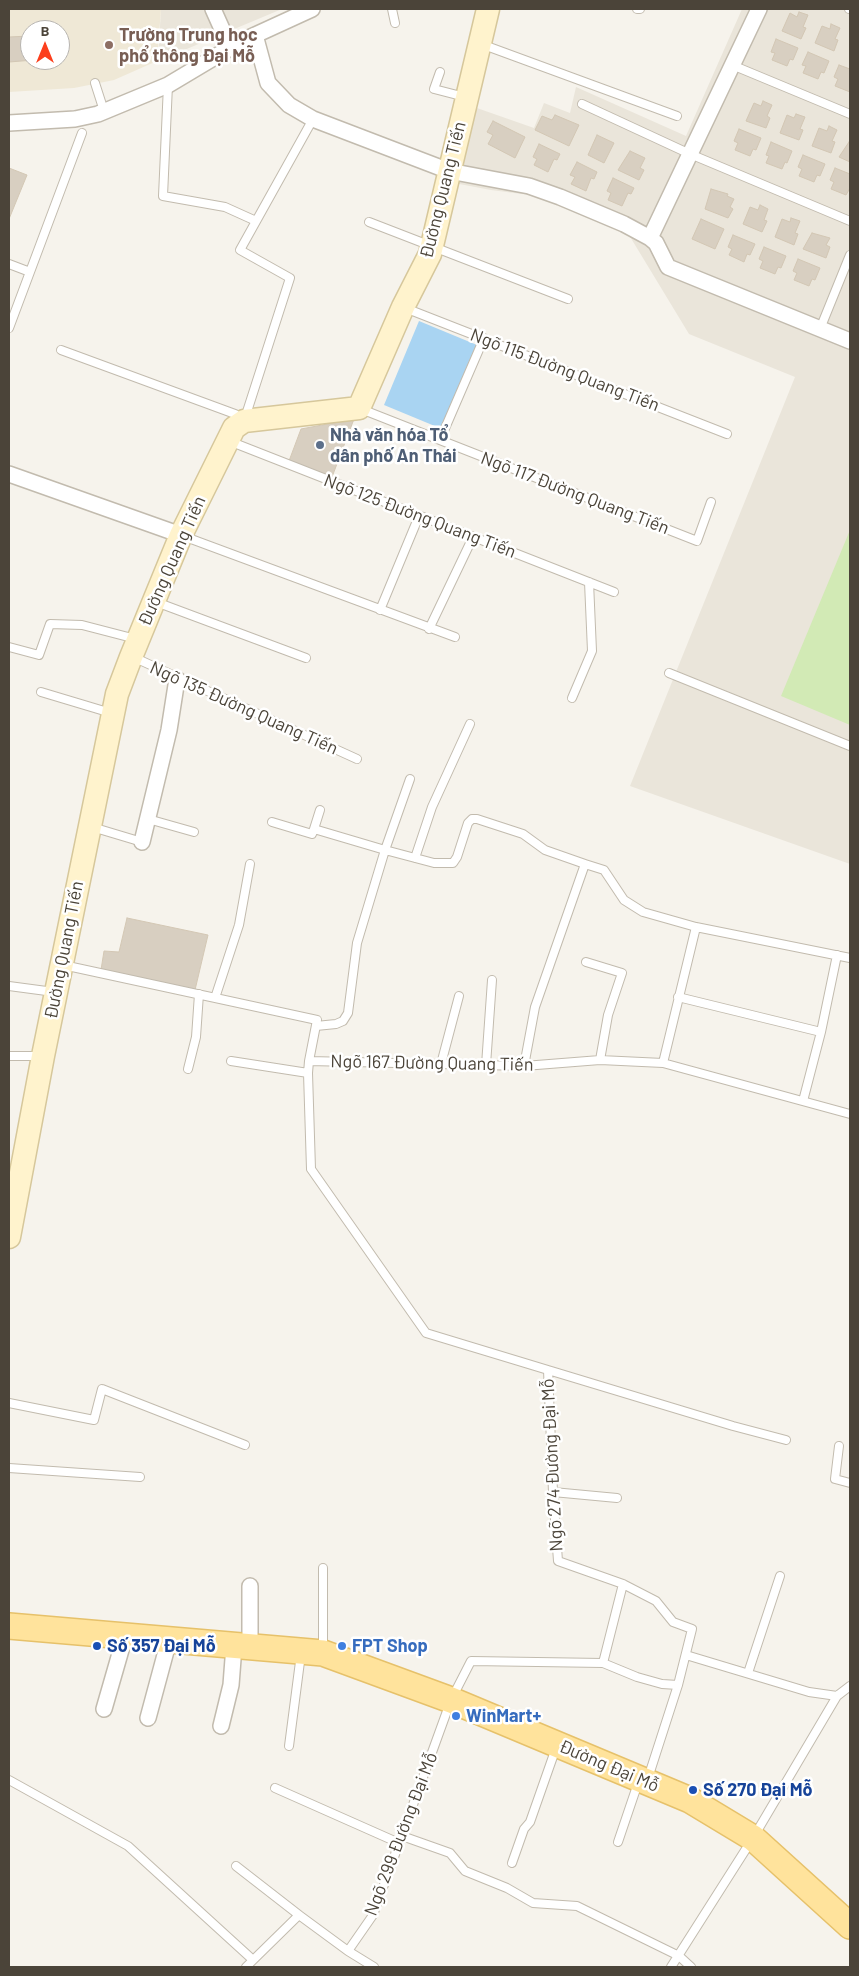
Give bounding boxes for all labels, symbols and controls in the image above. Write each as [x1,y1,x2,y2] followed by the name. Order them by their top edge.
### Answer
[20,20,70,70] north arrow
[41,22,49,39] text: B
[119,24,258,66] place label: Trường Trung học phổ thông Đại Mỗ
[103,39,115,51] marker: Trường Trung học phổ thông Đại Mỗ
[416,119,470,261] street label: Đường Quang Tiến
[467,324,663,416] street label: Ngõ 115 Đường Quang Tiến
[330,424,457,466] place label: Nhà văn hóa Tổ dân phố An Thái
[314,439,326,451] marker: Nhà văn hóa Tổ dân phố An Thái
[478,447,672,539] street label: Ngõ 117 Đường Quang Tiến
[321,469,519,563] street label: Ngõ 125 Đường Quang Tiến
[134,493,210,629] street label: Đường Quang Tiến
[147,657,341,759] street label: Ngõ 135 Đường Quang Tiến
[40,879,88,1021] street label: Đường Quang Tiến
[330,1050,534,1076] street label: Ngõ 167 Đường Quang Tiến
[537,1378,567,1552] street label: Ngõ 274 Đường Đại Mỗ
[107,1635,216,1657] place label: Số 357 Đại Mỗ
[352,1635,428,1657] place label: FPT Shop
[91,1640,103,1652] marker: Số 357 Đại Mỗ
[336,1640,348,1652] marker: FPT Shop
[466,1705,541,1727] place label: WinMart+
[450,1710,462,1722] marker: WinMart+
[556,1735,662,1797] street label: Đường Đại Mỗ
[360,1749,442,1919] street label: Ngõ 299 Đường Đại Mỗ
[703,1779,812,1801] place label: Số 270 Đại Mỗ
[687,1784,699,1796] marker: Số 270 Đại Mỗ

